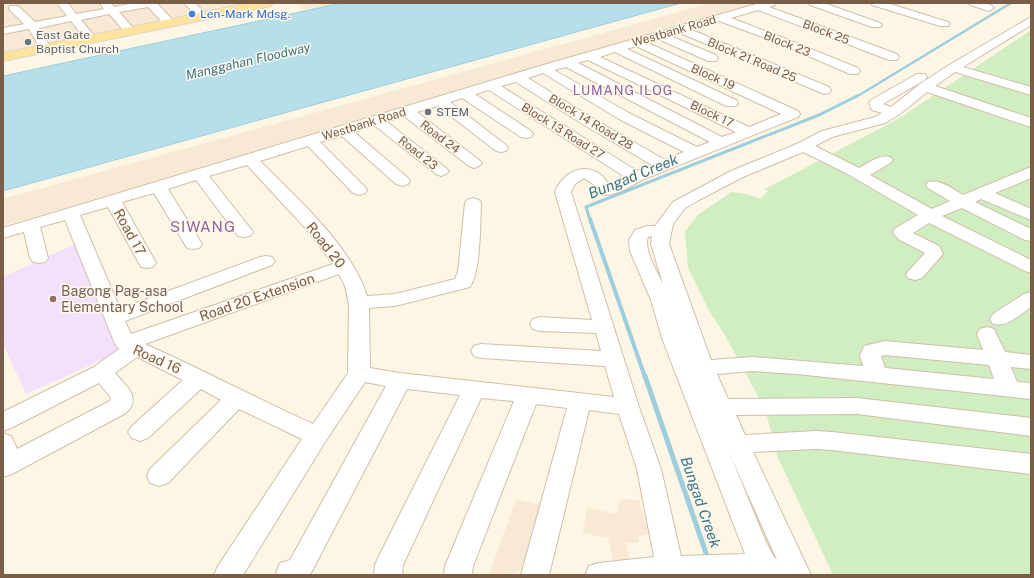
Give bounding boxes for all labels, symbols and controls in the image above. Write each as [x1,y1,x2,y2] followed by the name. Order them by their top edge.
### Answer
[200,7,290,21] place label: Len-Mark Mdsg.
[187,9,197,19] marker: Len-Mark Mdsg.
[630,12,718,50] street label: Westbank Road
[801,17,852,47] street label: Block 25
[36,28,119,56] place label: East Gate Baptist Church
[762,28,812,60] street label: Block 23
[705,35,799,85] street label: Block 21 Road 25
[23,37,33,47] marker: East Gate Baptist Church
[184,39,312,83] water label: Manggahan Floodway
[689,61,737,93] street label: Block 19
[573,83,673,98] district label: LUMANG ILOG
[546,91,636,153] street label: Block 14 Road 28
[688,98,736,130] street label: Block 17
[519,100,607,162] street label: Block 13 Road 27
[320,105,408,143] street label: Westbank Road
[436,105,469,119] place label: STEM
[423,107,433,117] marker: STEM
[417,118,463,157] street label: Road 24
[396,133,440,173] street label: Road 23
[586,150,681,202] water label: Bungad Creek
[111,206,149,258] street label: Road 17
[170,218,236,235] district label: SIWANG
[303,219,349,271] street label: Road 20
[197,270,317,324] street label: Road 20 Extension
[61,283,184,315] place label: Bagong Pag-asa Elementary School
[48,294,58,304] marker: Bagong Pag-asa Elementary School
[130,341,184,377] street label: Road 16
[677,454,725,551] water label: Bungad Creek

